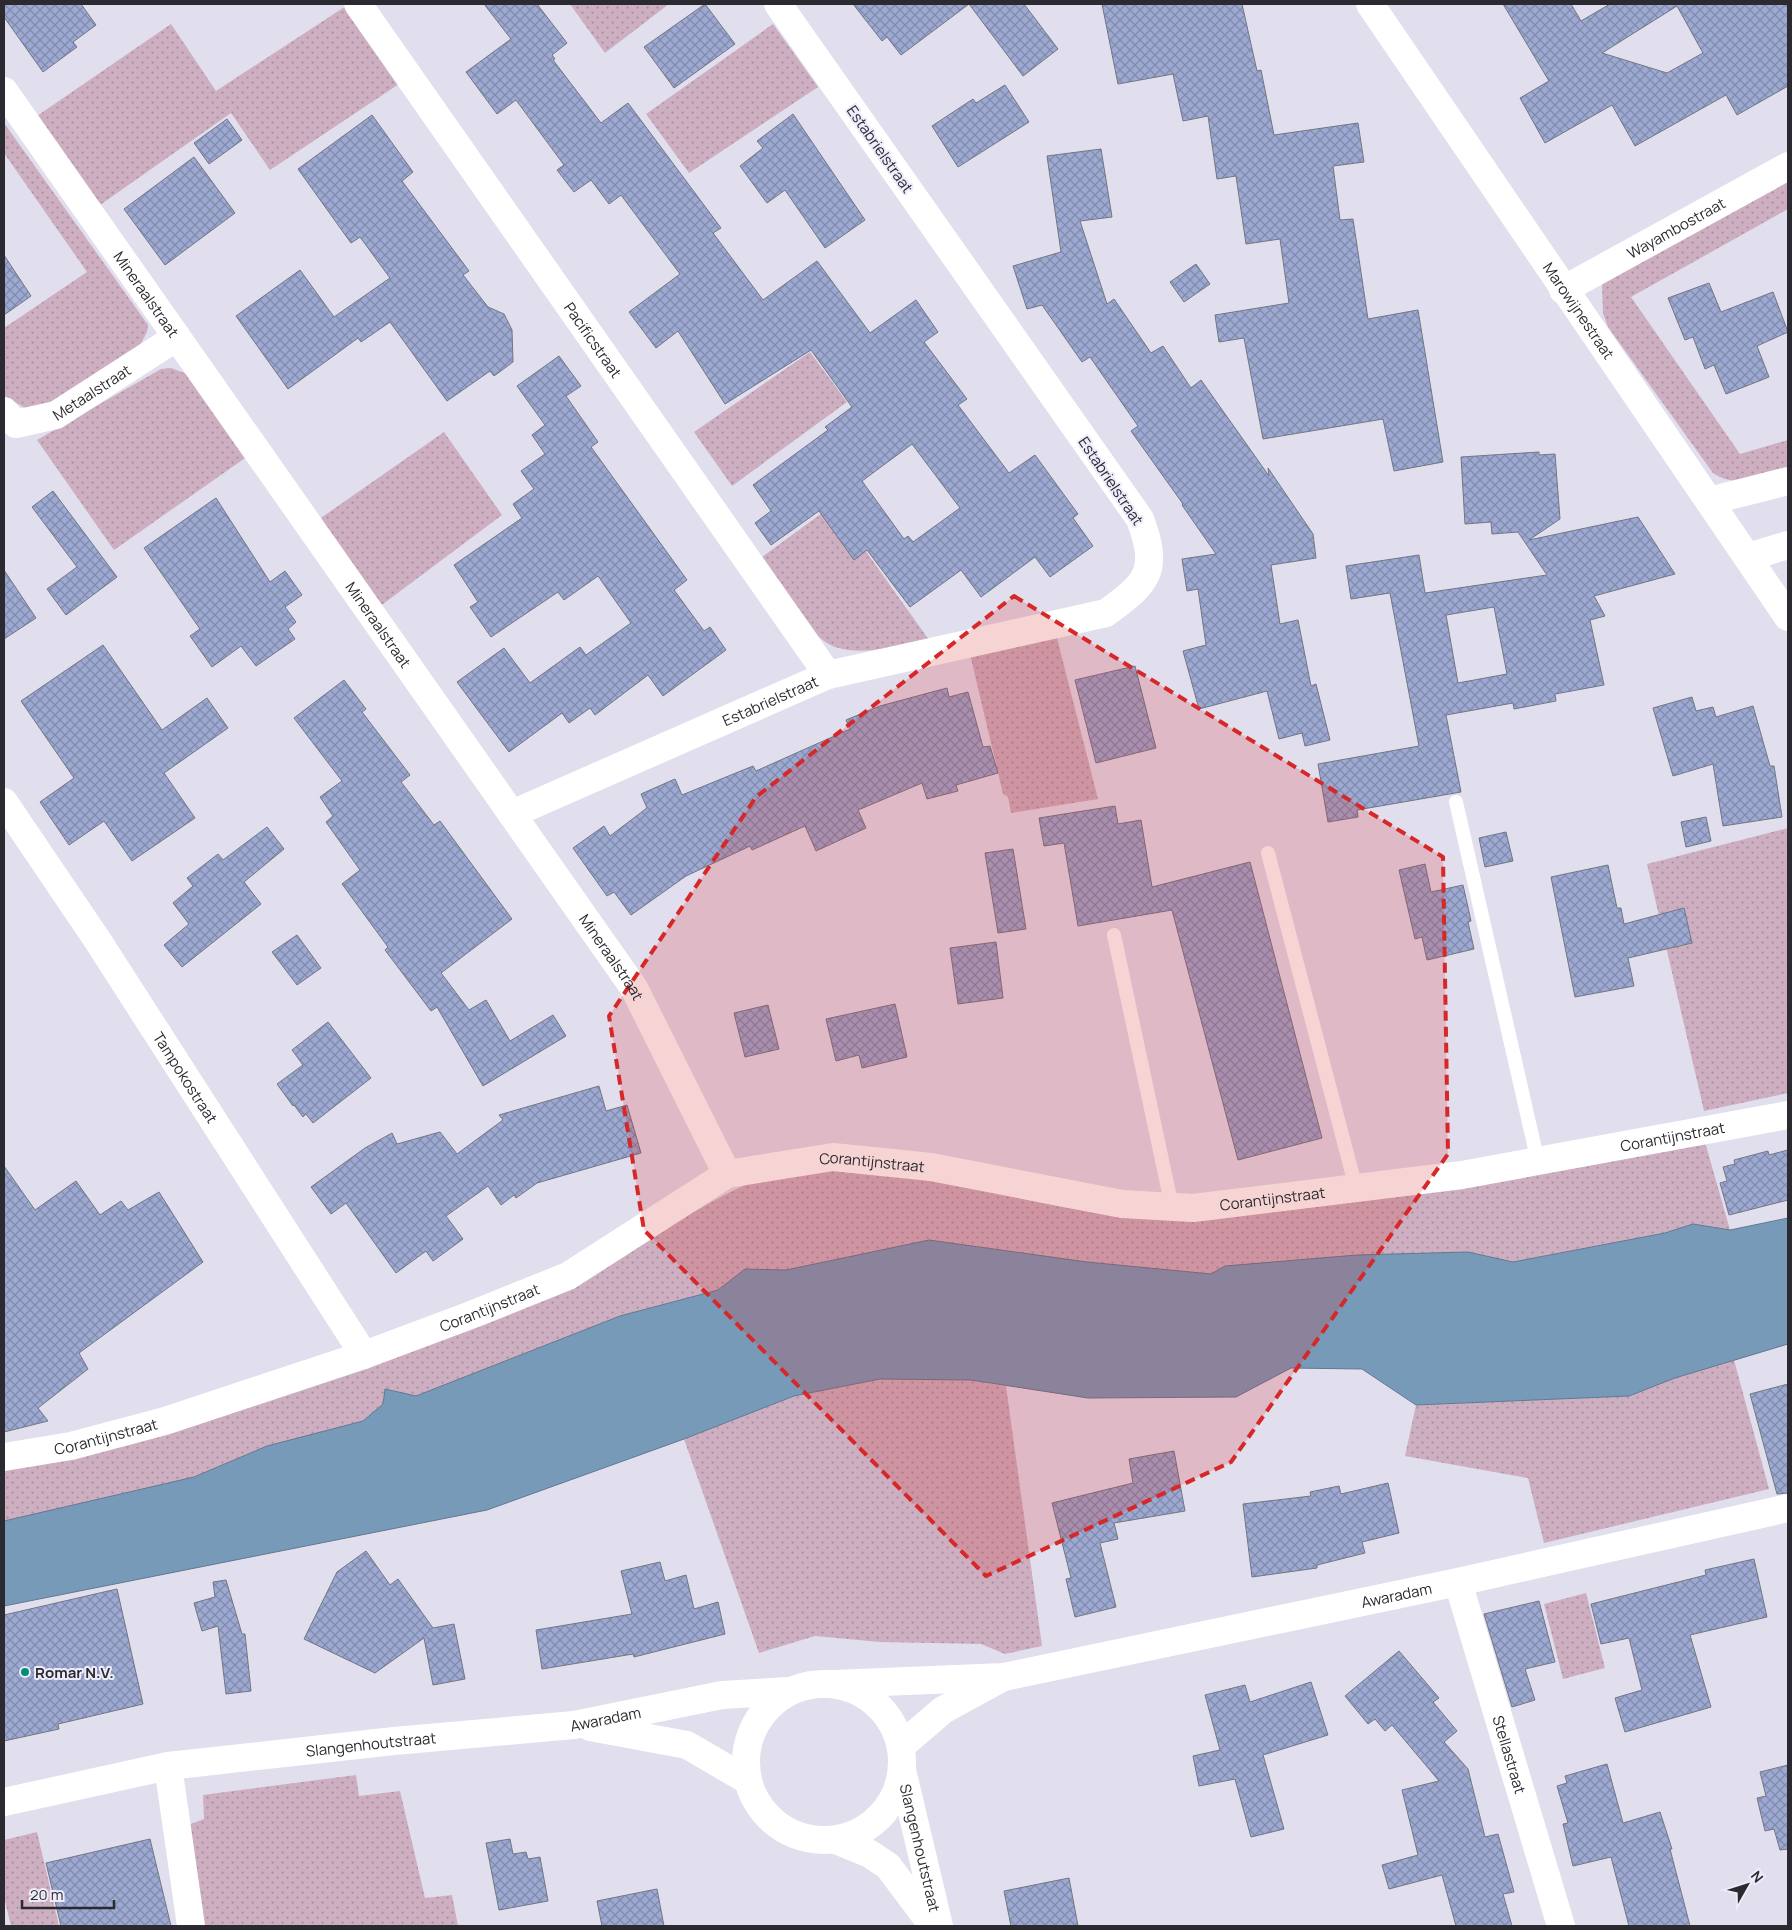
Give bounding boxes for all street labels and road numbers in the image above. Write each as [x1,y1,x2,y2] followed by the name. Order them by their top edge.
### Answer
[842,101,918,197] street label: Estabrielstraat
[1623,192,1729,263] street label: Wayambostraat
[109,247,184,341] street label: Mineraalstraat
[1539,258,1620,363] street label: Marowijnestraat
[559,298,627,382] street label: Pacificstraat
[48,359,135,425] street label: Metaalstraat
[1074,433,1148,529] street label: Estabrielstraat
[341,577,416,672] street label: Mineraalstraat
[719,670,821,731] street label: Estabrielstraat
[575,910,649,1004] street label: Mineraalstraat
[149,1028,223,1127] street label: Tampokostraat
[1618,1116,1726,1156] street label: Corantijnstraat
[818,1146,926,1177] street label: Corantijnstraat
[1219,1181,1326,1215] street label: Corantijnstraat
[436,1278,543,1336] street label: Corantijnstraat
[53,1413,160,1459] street label: Corantijnstraat
[1359,1577,1434,1613] street label: Awaradam
[568,1701,643,1736] street label: Awaradam
[1488,1713,1531,1796] street label: Stellastraat
[305,1727,437,1761] street label: Slangenhoutstraat
[895,1782,946,1914] street label: Slangenhoutstraat

